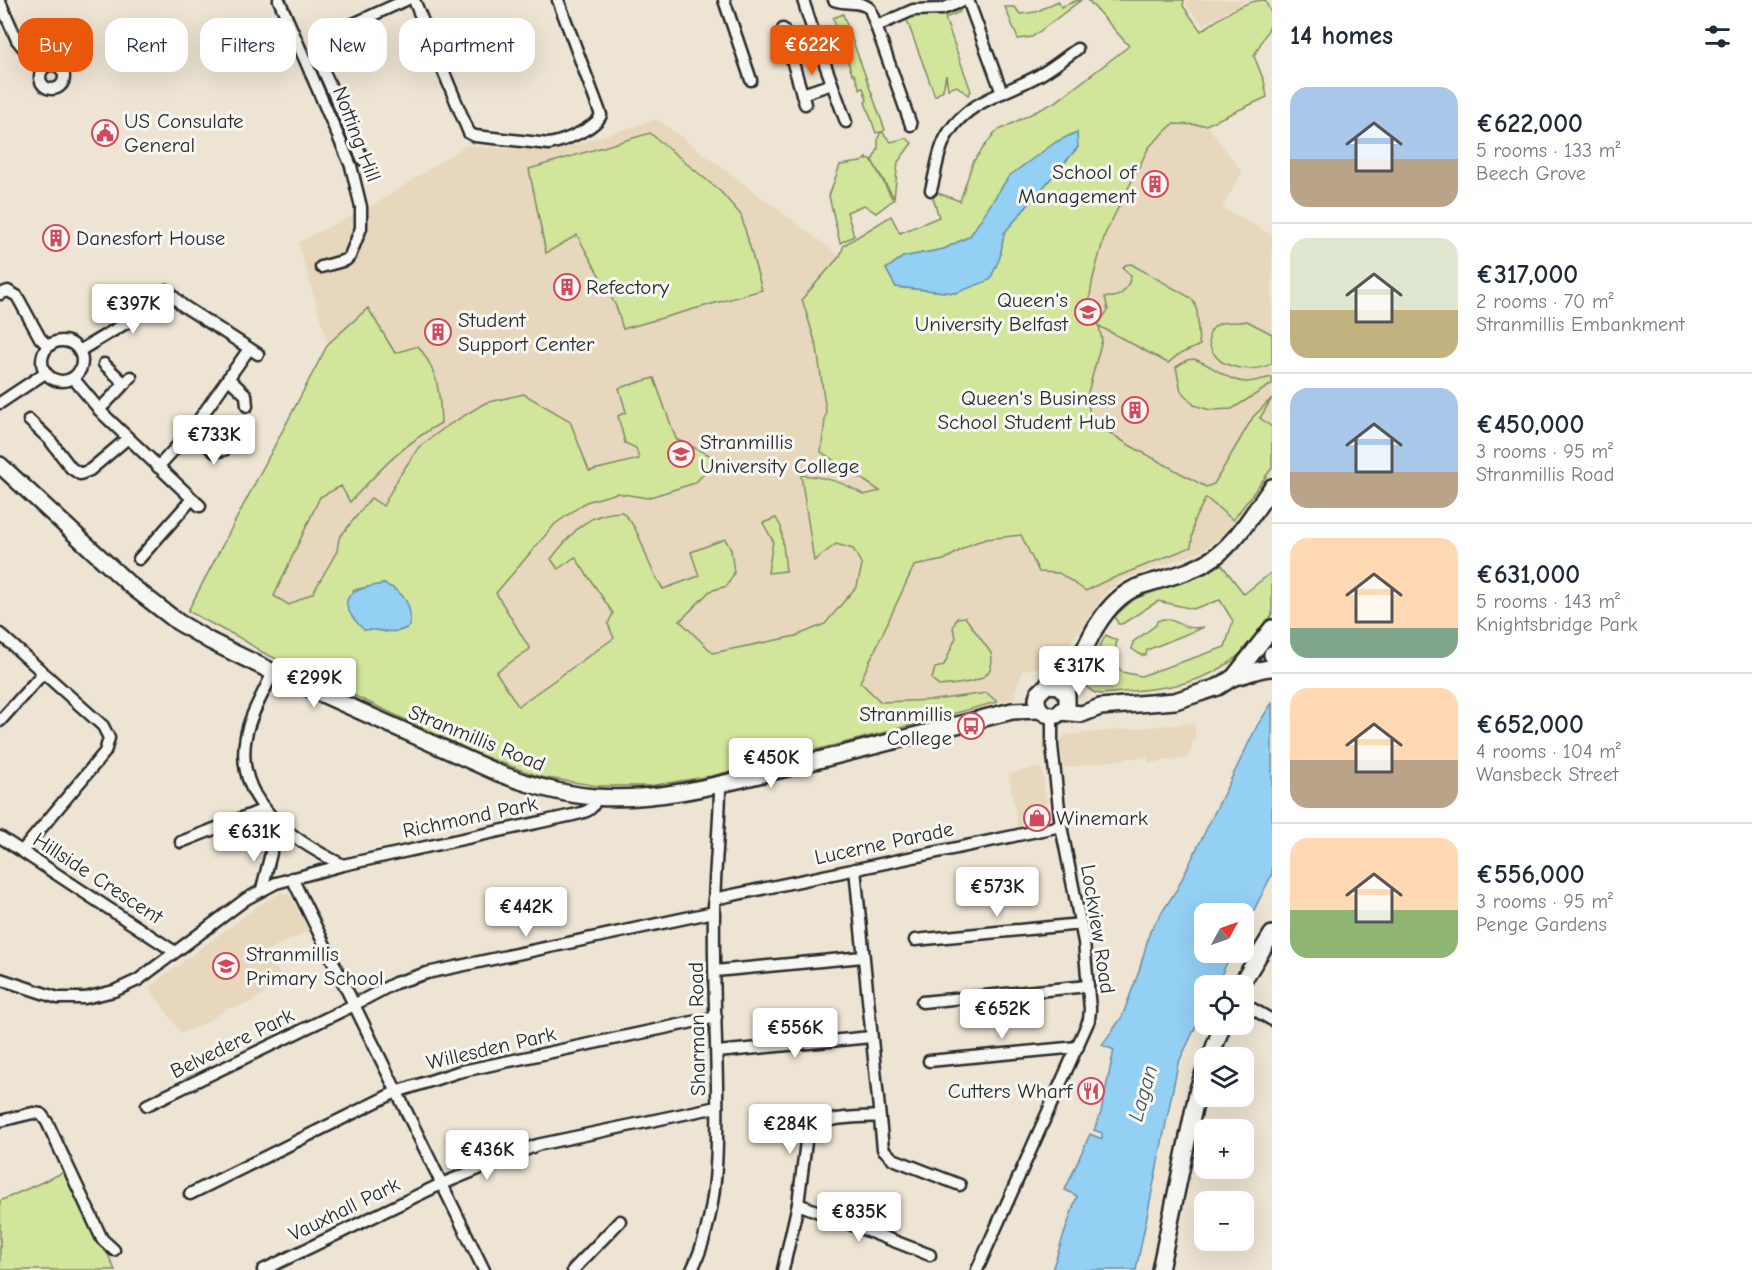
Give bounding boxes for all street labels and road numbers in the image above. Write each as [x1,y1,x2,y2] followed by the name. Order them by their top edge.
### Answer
[328,83,386,185] street label: Notting Hill
[405,700,549,776] street label: Stranmillis Road
[400,791,540,843] street label: Richmond Park
[812,817,956,869] street label: Lucerne Parade
[29,827,168,929] street label: Hillside Crescent
[1076,863,1120,995] street label: Lockview Road
[684,962,710,1096] street label: Sharman Road
[166,1003,298,1083] street label: Belvedere Park
[424,1021,558,1075] street label: Willesden Park
[285,1172,403,1246] street label: Vauxhall Park

